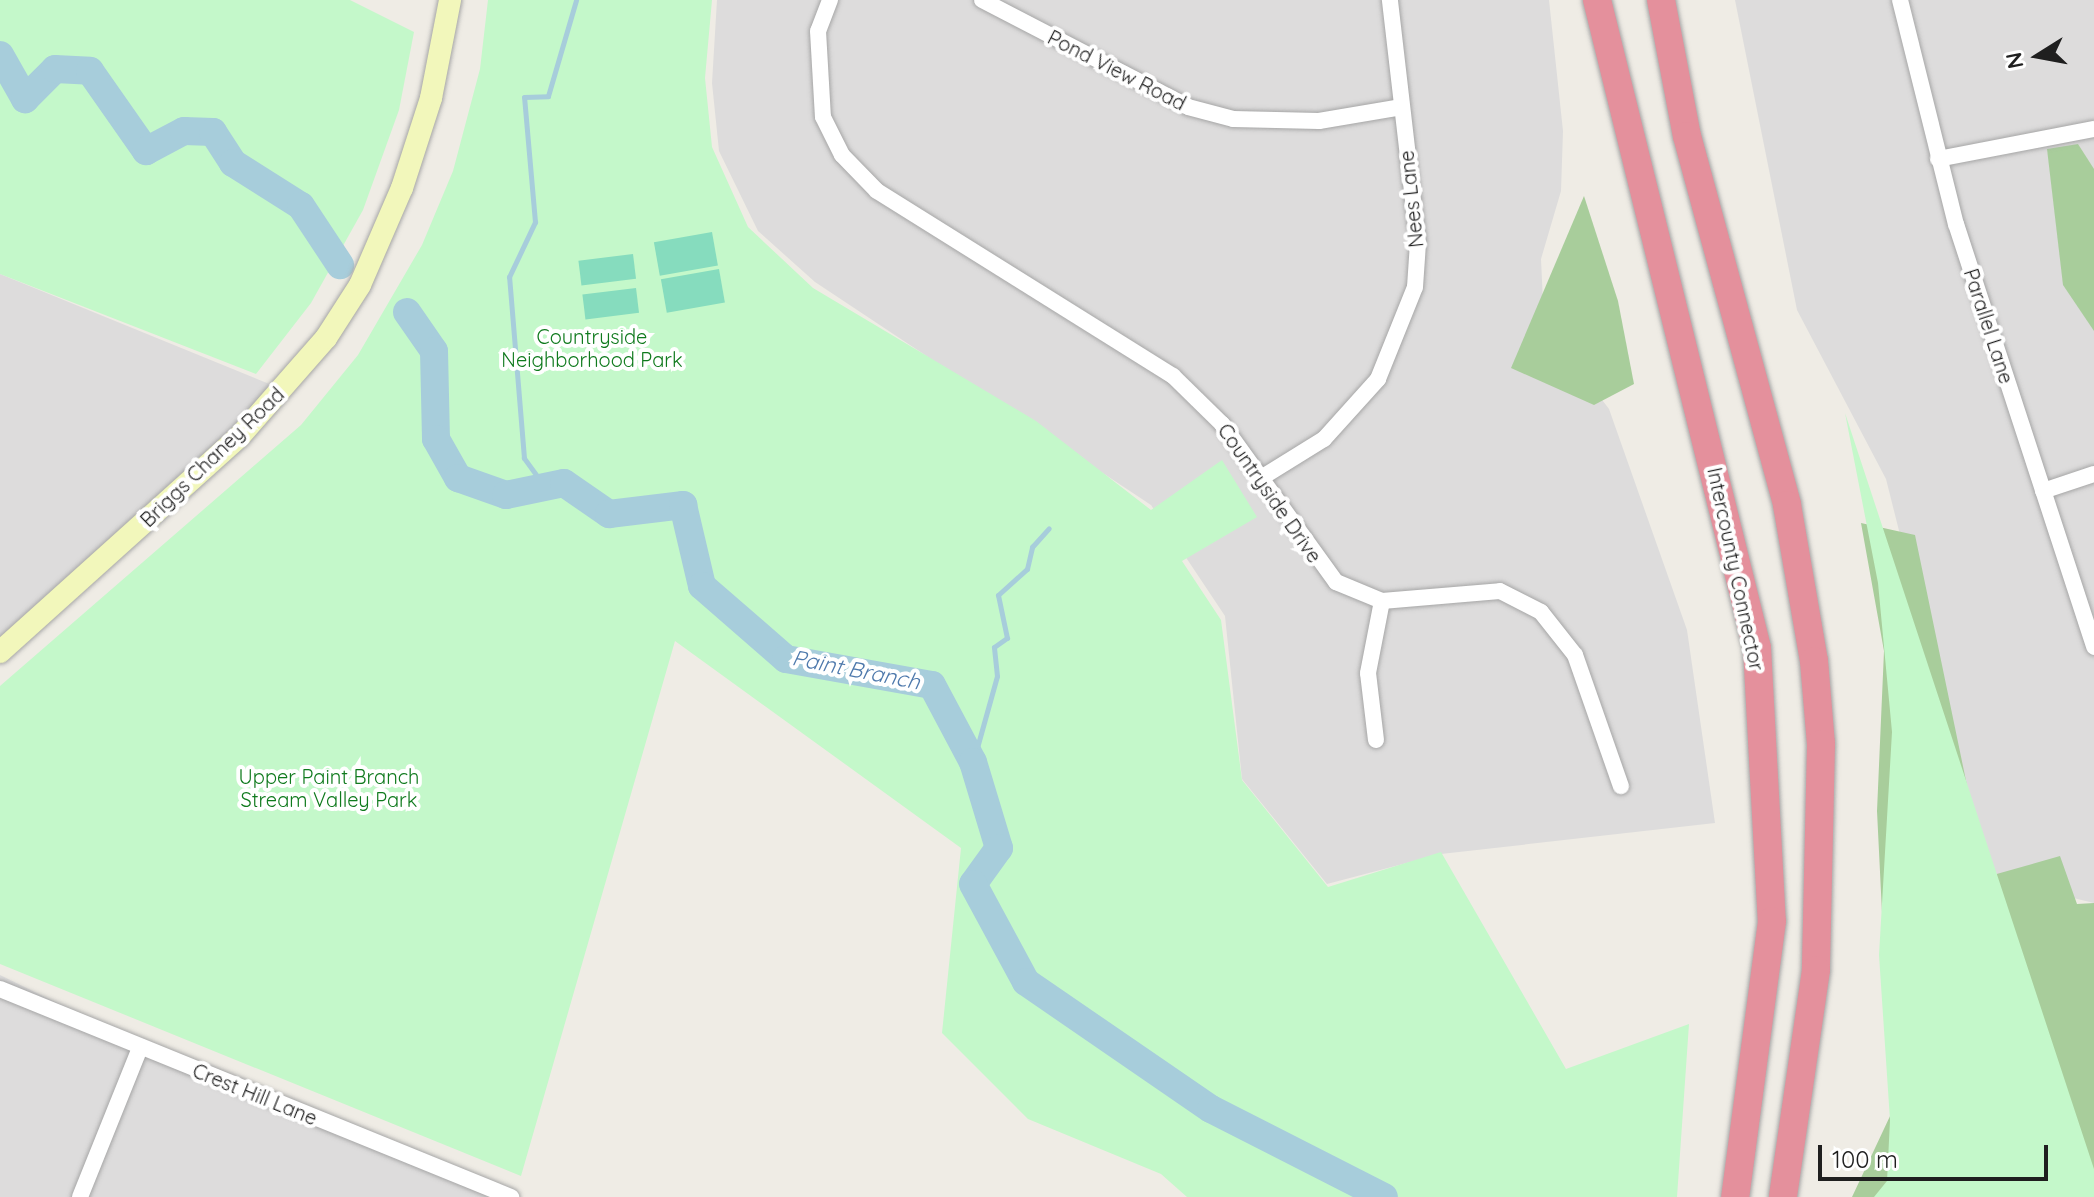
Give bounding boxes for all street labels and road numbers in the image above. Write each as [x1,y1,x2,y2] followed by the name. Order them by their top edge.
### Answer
[1044,25,1190,115] street label: Pond View Road
[1394,149,1428,249] street label: Nees Lane
[1959,265,2019,387] street label: Parallel Lane
[135,382,289,532] street label: Briggs Chaney Road
[1213,419,1327,567] street label: Countryside Drive
[1703,465,1769,673] street label: Intercounty Connector
[189,1058,321,1130] street label: Crest Hill Lane

